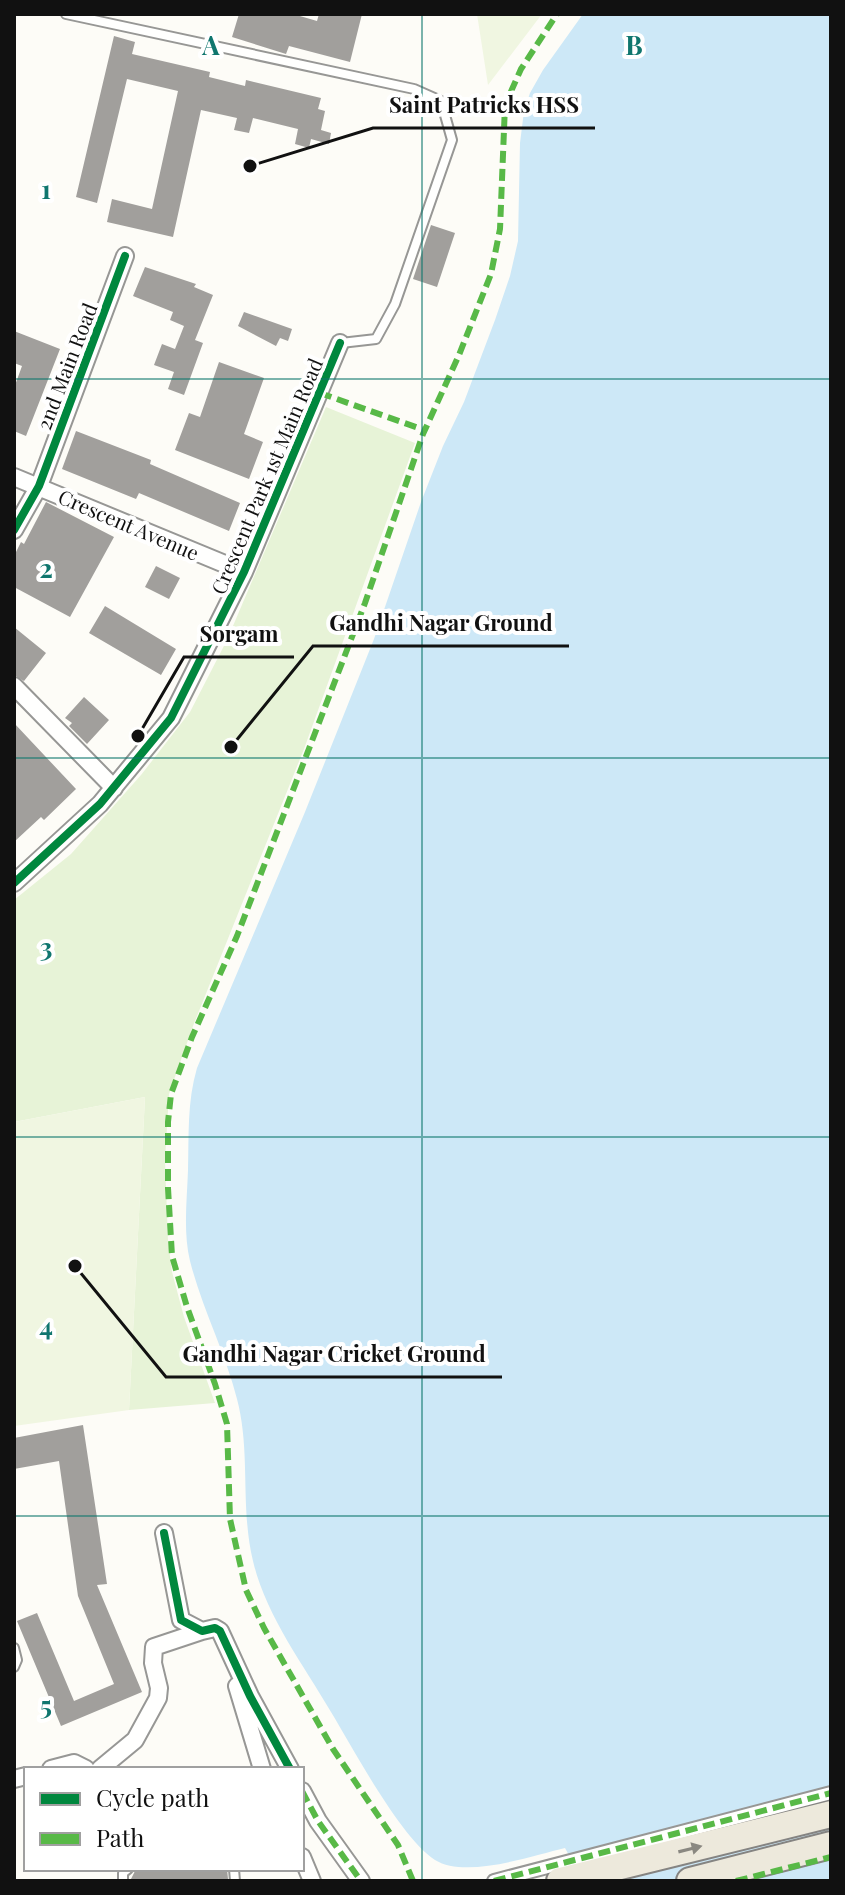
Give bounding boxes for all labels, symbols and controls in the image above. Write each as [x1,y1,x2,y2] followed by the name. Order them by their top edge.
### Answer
[201,27,220,62] text: A
[625,27,643,62] text: B
[373,82,595,128] callout: Saint Patricks HSS
[389,89,579,119] text: Saint Patricks HSS
[41,171,51,206] text: 1
[29,298,103,433] street label: 2nd Main Road
[204,353,328,598] street label: Crescent Park 1st Main Road
[55,482,203,566] street label: Crescent Avenue
[39,550,53,585] text: 2
[313,600,569,646] callout: Gandhi Nagar Ground
[329,607,553,637] text: Gandhi Nagar Ground
[184,611,294,657] callout: Sorgam
[200,618,278,648] text: Sorgam
[40,929,52,964] text: 3
[39,1308,53,1343] text: 4
[166,1331,502,1377] callout: Gandhi Nagar Cricket Ground
[182,1338,486,1368] text: Gandhi Nagar Cricket Ground
[40,1687,52,1722] text: 5
[24,1767,304,1871] legend
[96,1781,209,1813] text: Cycle path
[96,1821,144,1853] text: Path
[677,1842,702,1855] one-way arrow

